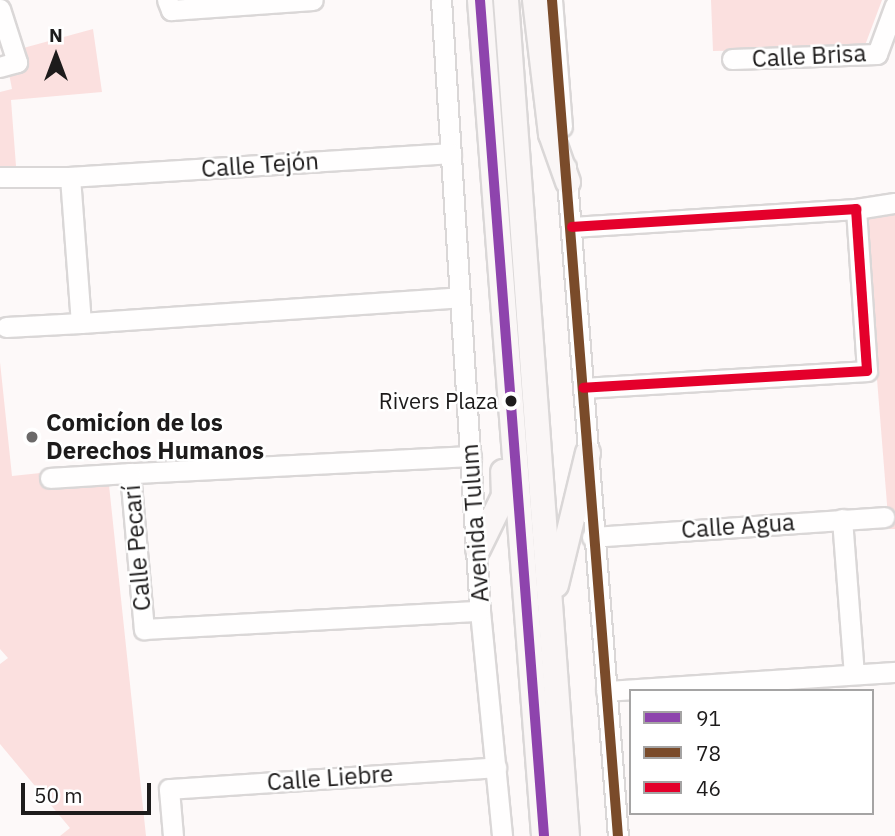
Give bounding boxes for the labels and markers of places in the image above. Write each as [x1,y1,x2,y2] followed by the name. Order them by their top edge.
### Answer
[379,388,498,414] place label: Rivers Plaza
[504,394,518,408] marker: Rivers Plaza
[46,409,264,465] place label: Comicíon de los Derechos Humanos
[24,429,40,445] marker: Comicíon de los Derechos Humanos

